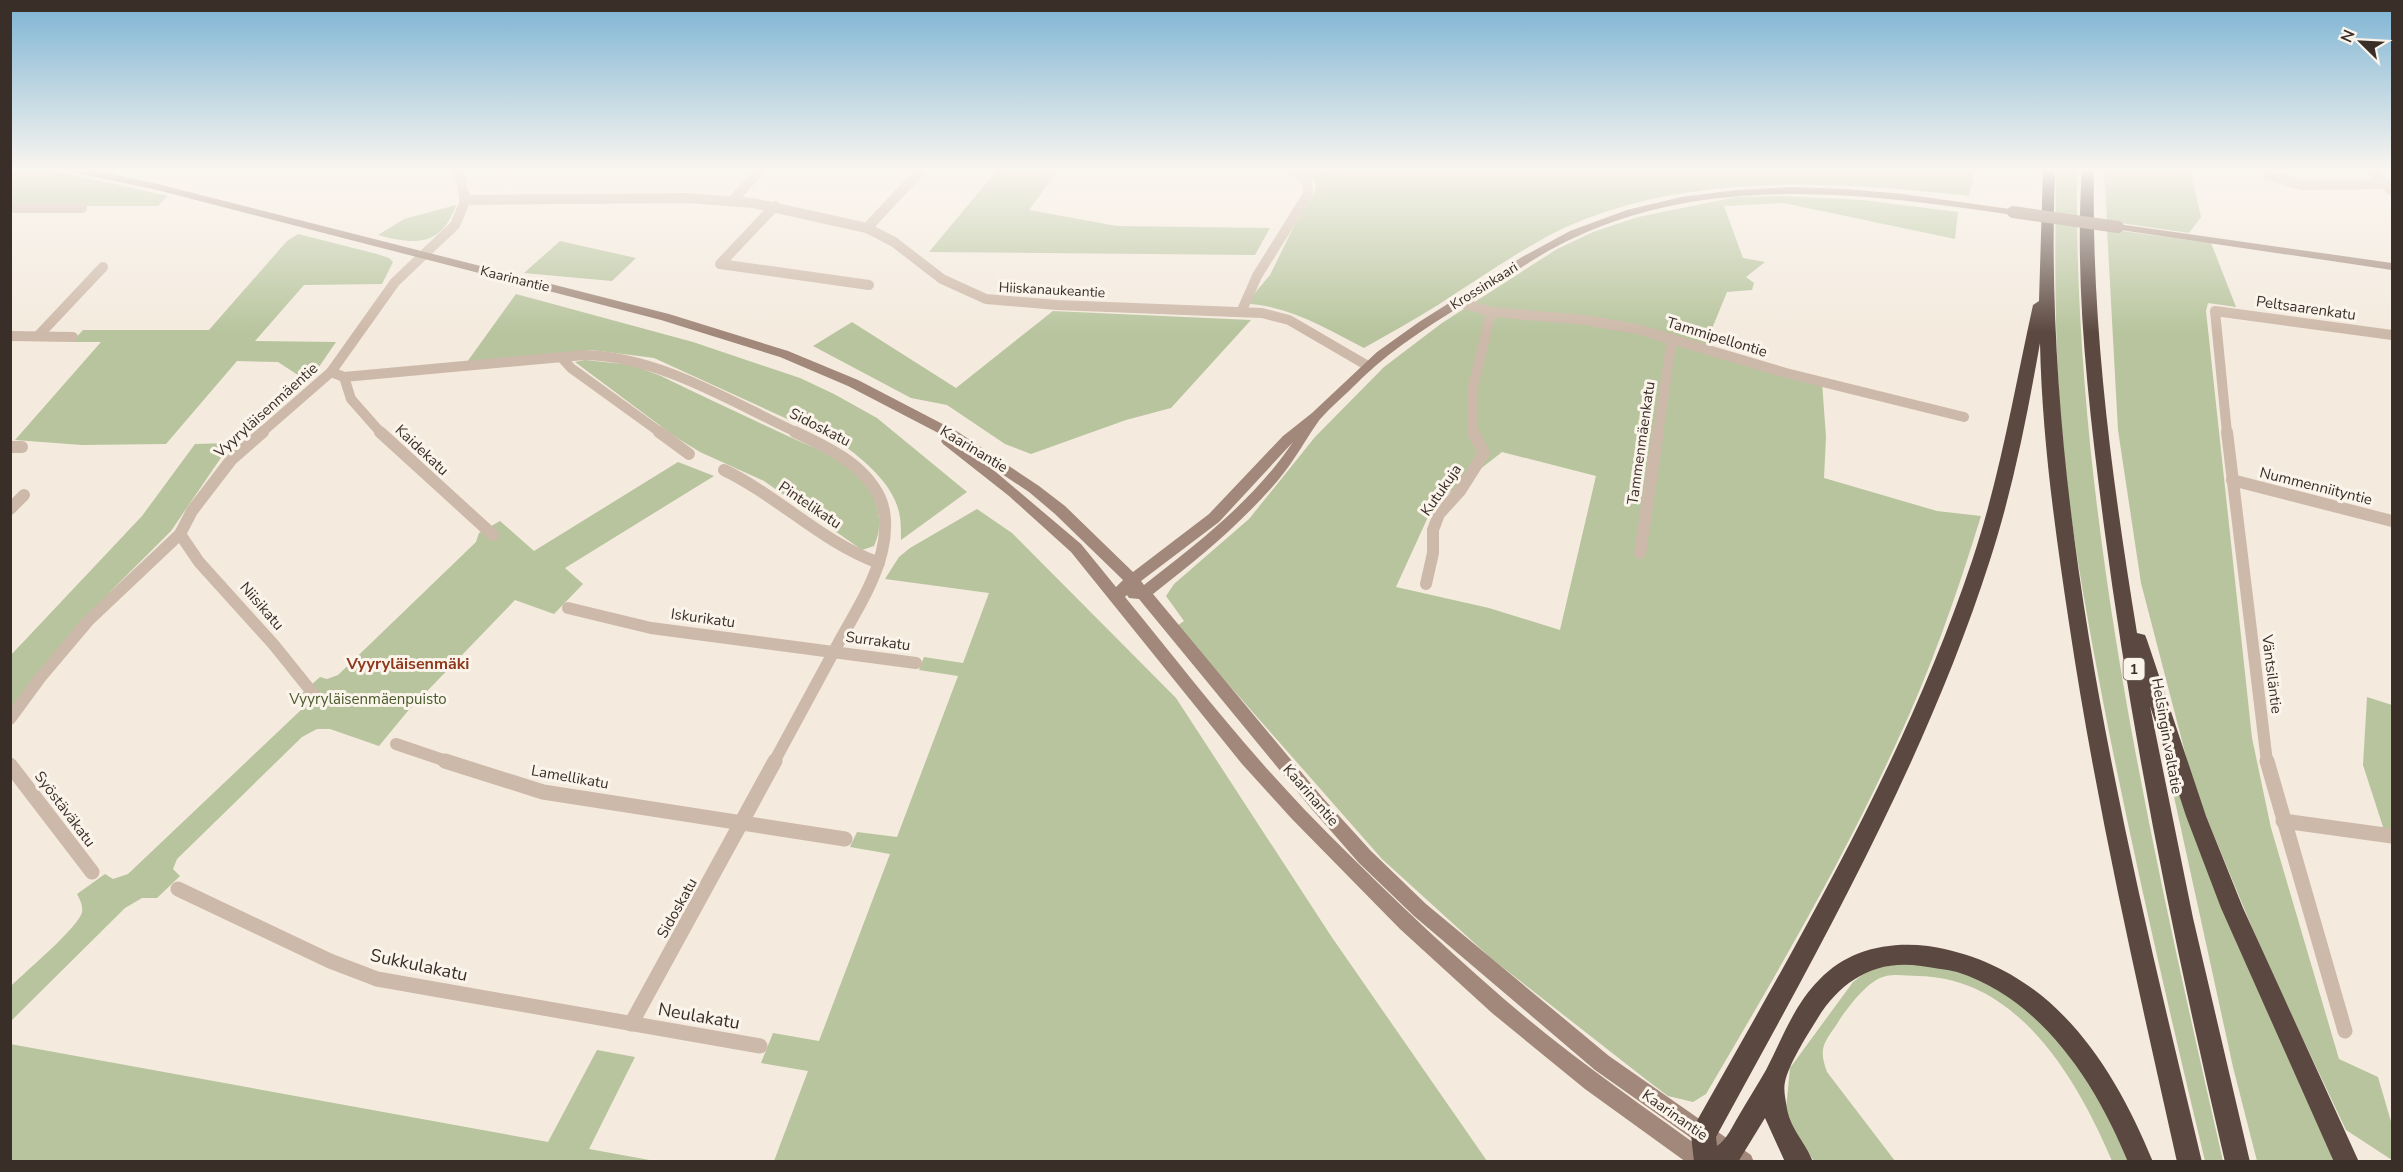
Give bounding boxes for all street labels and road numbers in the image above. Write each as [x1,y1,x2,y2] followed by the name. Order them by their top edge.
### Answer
[1447,258,1521,314] street label: Krossinkaari
[478,261,552,297] street label: Kaarinantie
[998,278,1106,302] street label: Hiiskanaukeantie
[2255,291,2357,325] street label: Peltsaarenkatu
[1664,312,1770,362] street label: Tammipellontie
[209,358,322,463] street label: Vyyryläisenmäentie
[1622,380,1660,506] street label: Tammenmäenkatu
[786,403,854,451] street label: Sidoskatu
[391,420,453,480] street label: Kaidekatu
[936,421,1012,477] street label: Kaarinantie
[1416,460,1466,520] street label: Kutukuja
[2258,462,2374,510] street label: Nummenniityntie
[775,477,845,533] street label: Pintelikatu
[235,578,289,634] street label: Niisikatu
[669,604,737,632] street label: Iskurikatu
[844,627,912,655] street label: Surrakatu
[2257,632,2287,715] street label: Väntsiläntie
[2124,658,2144,680] road number: 1
[2147,676,2187,796] street label: Helsingin valtatie
[530,760,610,794] street label: Lamellikatu
[1279,760,1343,830] street label: Kaarinantie
[30,767,100,851] street label: Syöstäväkatu
[652,874,702,942] street label: Sidoskatu
[368,943,470,987] street label: Sukkulakatu
[656,997,742,1035] street label: Neulakatu
[1638,1085,1712,1145] street label: Kaarinantie

